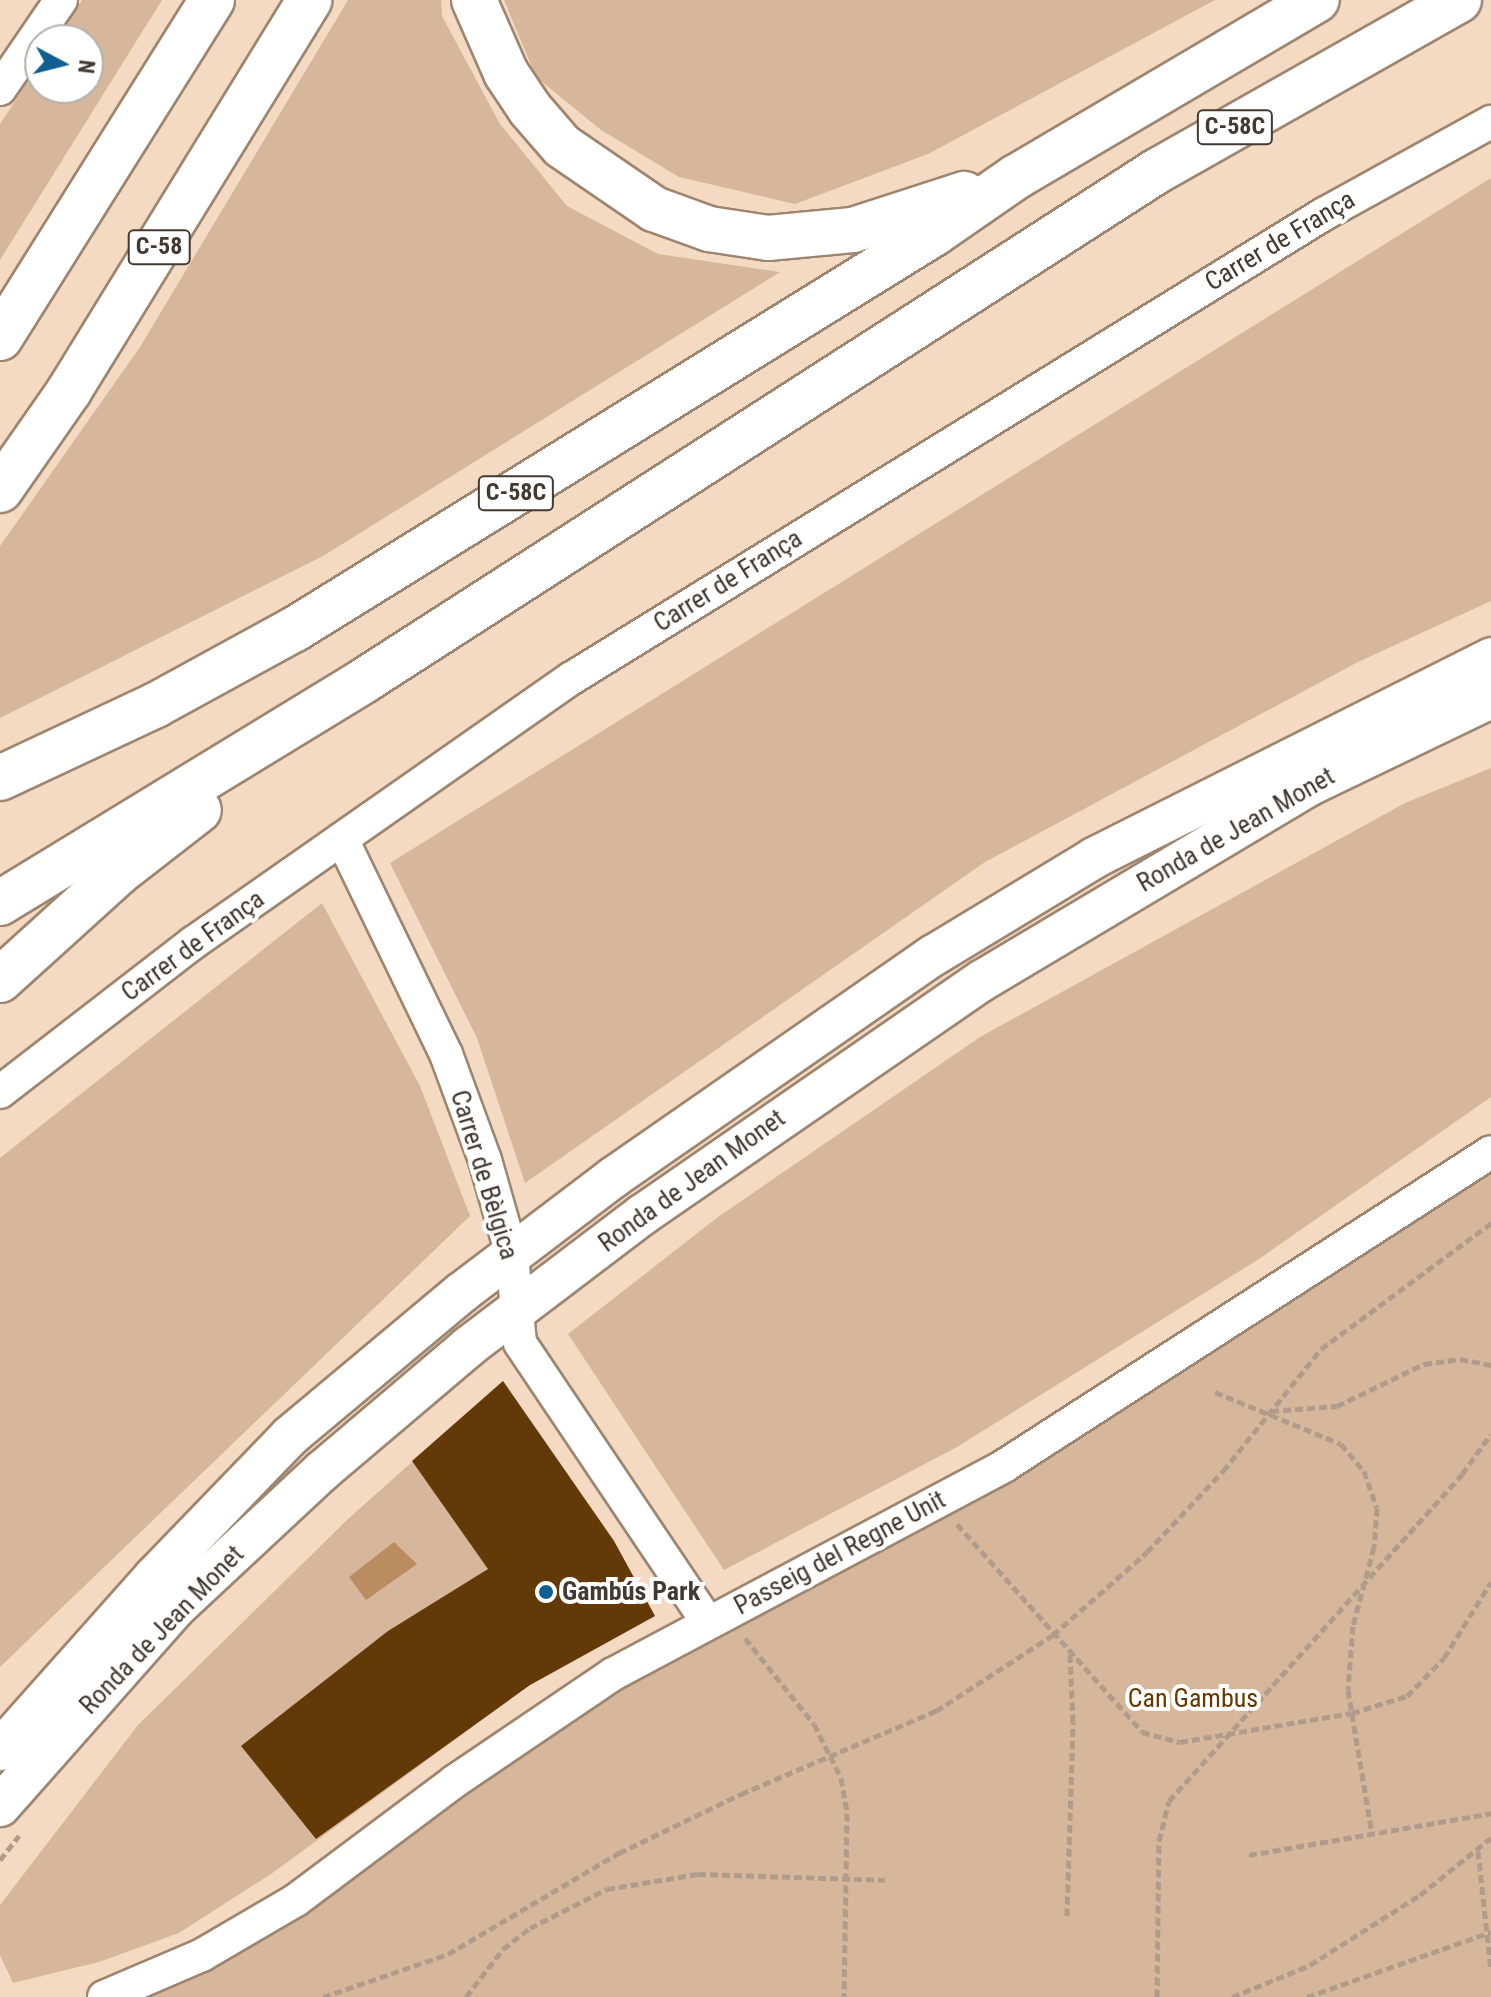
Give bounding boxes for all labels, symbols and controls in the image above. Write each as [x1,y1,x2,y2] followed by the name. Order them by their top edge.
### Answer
[24,24,104,104] north arrow
[73,59,100,75] text: N
[1195,107,1275,147] road number: C-58C
[1200,184,1360,298] street label: Carrer de França
[127,227,191,267] road number: C-58
[476,473,556,513] road number: C-58C
[648,523,808,639] street label: Carrer de França
[1132,761,1340,899] street label: Ronda de Jean Monet
[115,884,271,1008] street label: Carrer de França
[443,1087,525,1263] street label: Carrer de Bèlgica
[593,1103,791,1259] street label: Ronda de Jean Monet
[729,1484,951,1622] street label: Passeig del Regne Unit
[73,1539,251,1721] street label: Ronda de Jean Monet
[562,1576,700,1608] place label: Gambús Park
[537,1583,555,1601] marker: Gambús Park
[1128,1683,1258,1715] park label: Can Gambus

